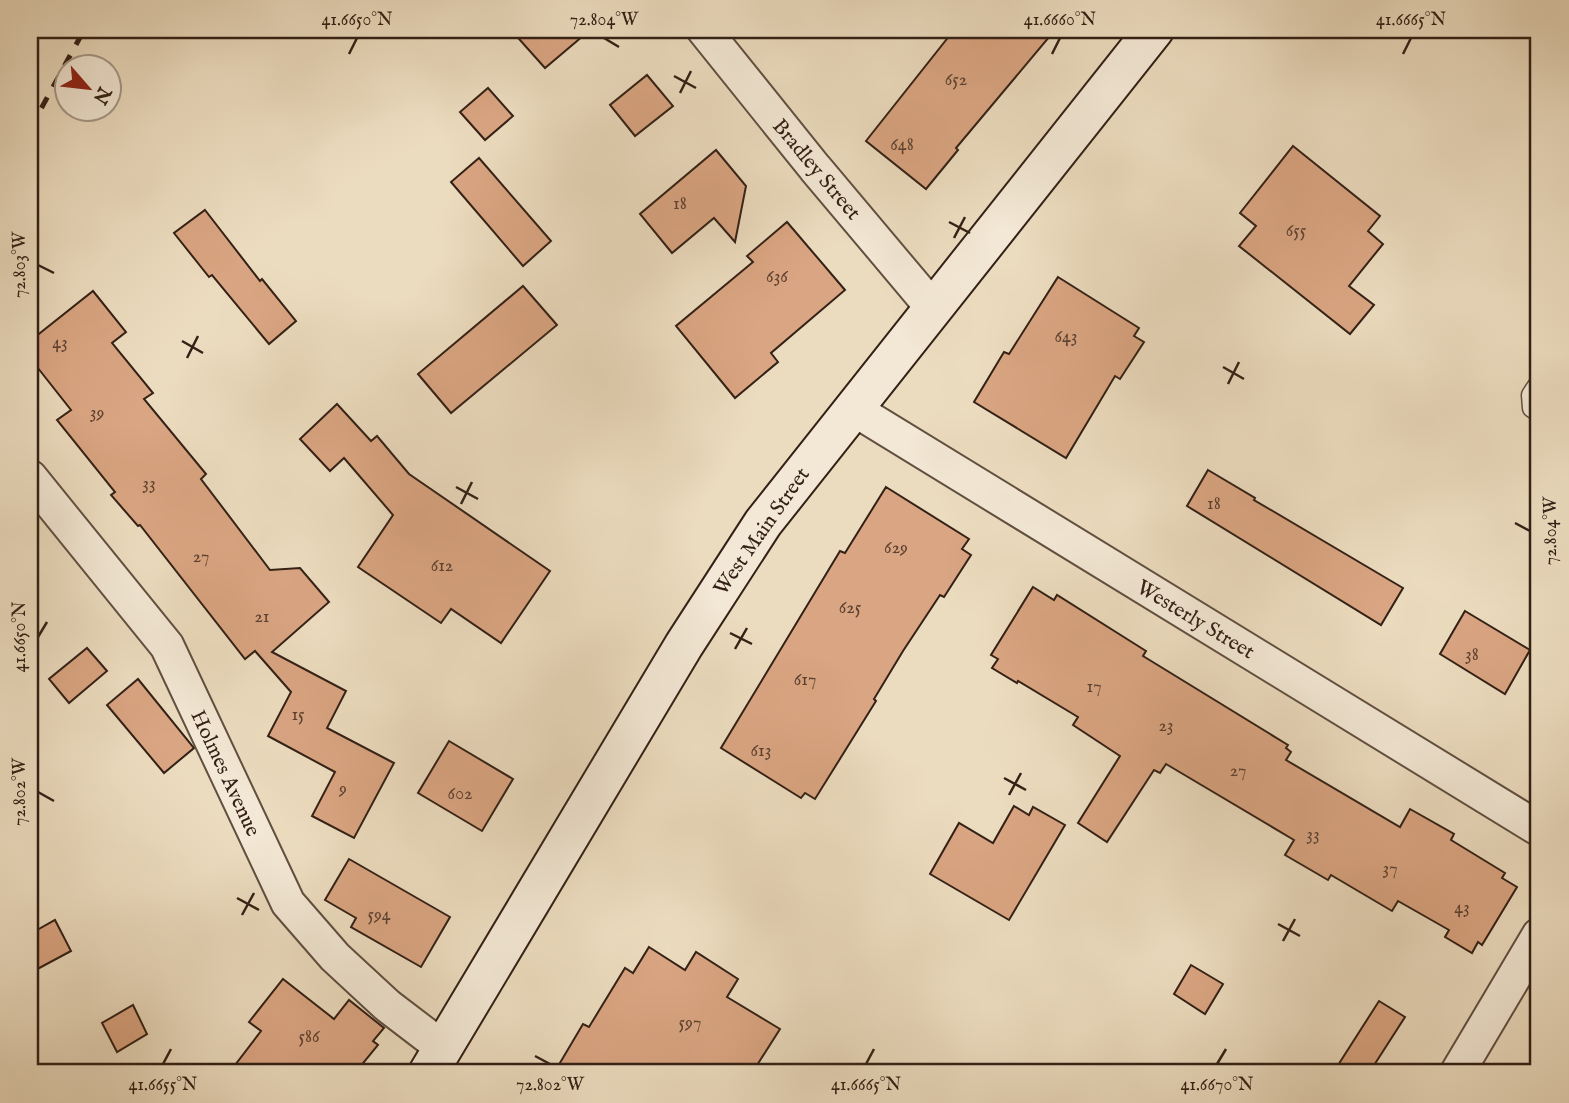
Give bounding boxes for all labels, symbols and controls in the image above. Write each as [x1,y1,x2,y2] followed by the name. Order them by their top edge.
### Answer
[321,9,393,32] text: 41.6650°N
[570,9,639,32] text: 72.804°W
[1024,9,1097,32] text: 41.6660°N
[1376,9,1446,32] text: 41.6665°N
[52,52,122,122] north arrow
[945,69,967,92] house number: 652
[87,81,116,108] text: N
[766,114,866,226] street label: Bradley Street
[890,134,914,157] house number: 648
[673,193,687,216] house number: 18
[1286,220,1307,243] house number: 655
[9,231,32,298] text: 72.803°W
[766,266,788,289] house number: 636
[1054,326,1078,349] house number: 643
[52,332,68,355] house number: 43
[90,402,104,425] house number: 39
[708,463,816,601] street label: West Main Street
[142,473,156,496] house number: 33
[1207,493,1221,516] house number: 18
[1540,496,1563,565] text: 72.804°W
[884,537,908,560] house number: 629
[193,546,209,569] house number: 27
[431,555,453,578] house number: 612
[1131,574,1259,666] street label: Westerly Street
[839,597,862,620] house number: 625
[9,601,32,673] text: 41.6650°N
[254,606,270,629] house number: 21
[1465,644,1479,667] house number: 38
[794,669,816,692] house number: 617
[1086,676,1102,699] house number: 17
[291,704,305,727] house number: 15
[184,706,266,842] street label: Holmes Avenue
[1158,715,1174,738] house number: 23
[751,740,771,763] house number: 613
[9,757,32,826] text: 72.802°W
[1230,760,1246,783] house number: 27
[338,778,347,801] house number: 9
[448,783,472,806] house number: 602
[1306,824,1320,847] house number: 33
[1382,858,1398,881] house number: 37
[1454,897,1470,920] house number: 43
[367,904,391,927] house number: 594
[679,1012,701,1035] house number: 597
[298,1026,320,1049] house number: 586
[129,1074,198,1097] text: 41.6655°N
[516,1074,585,1097] text: 72.802°W
[831,1074,901,1097] text: 41.6665°N
[1180,1074,1254,1097] text: 41.6670°N

